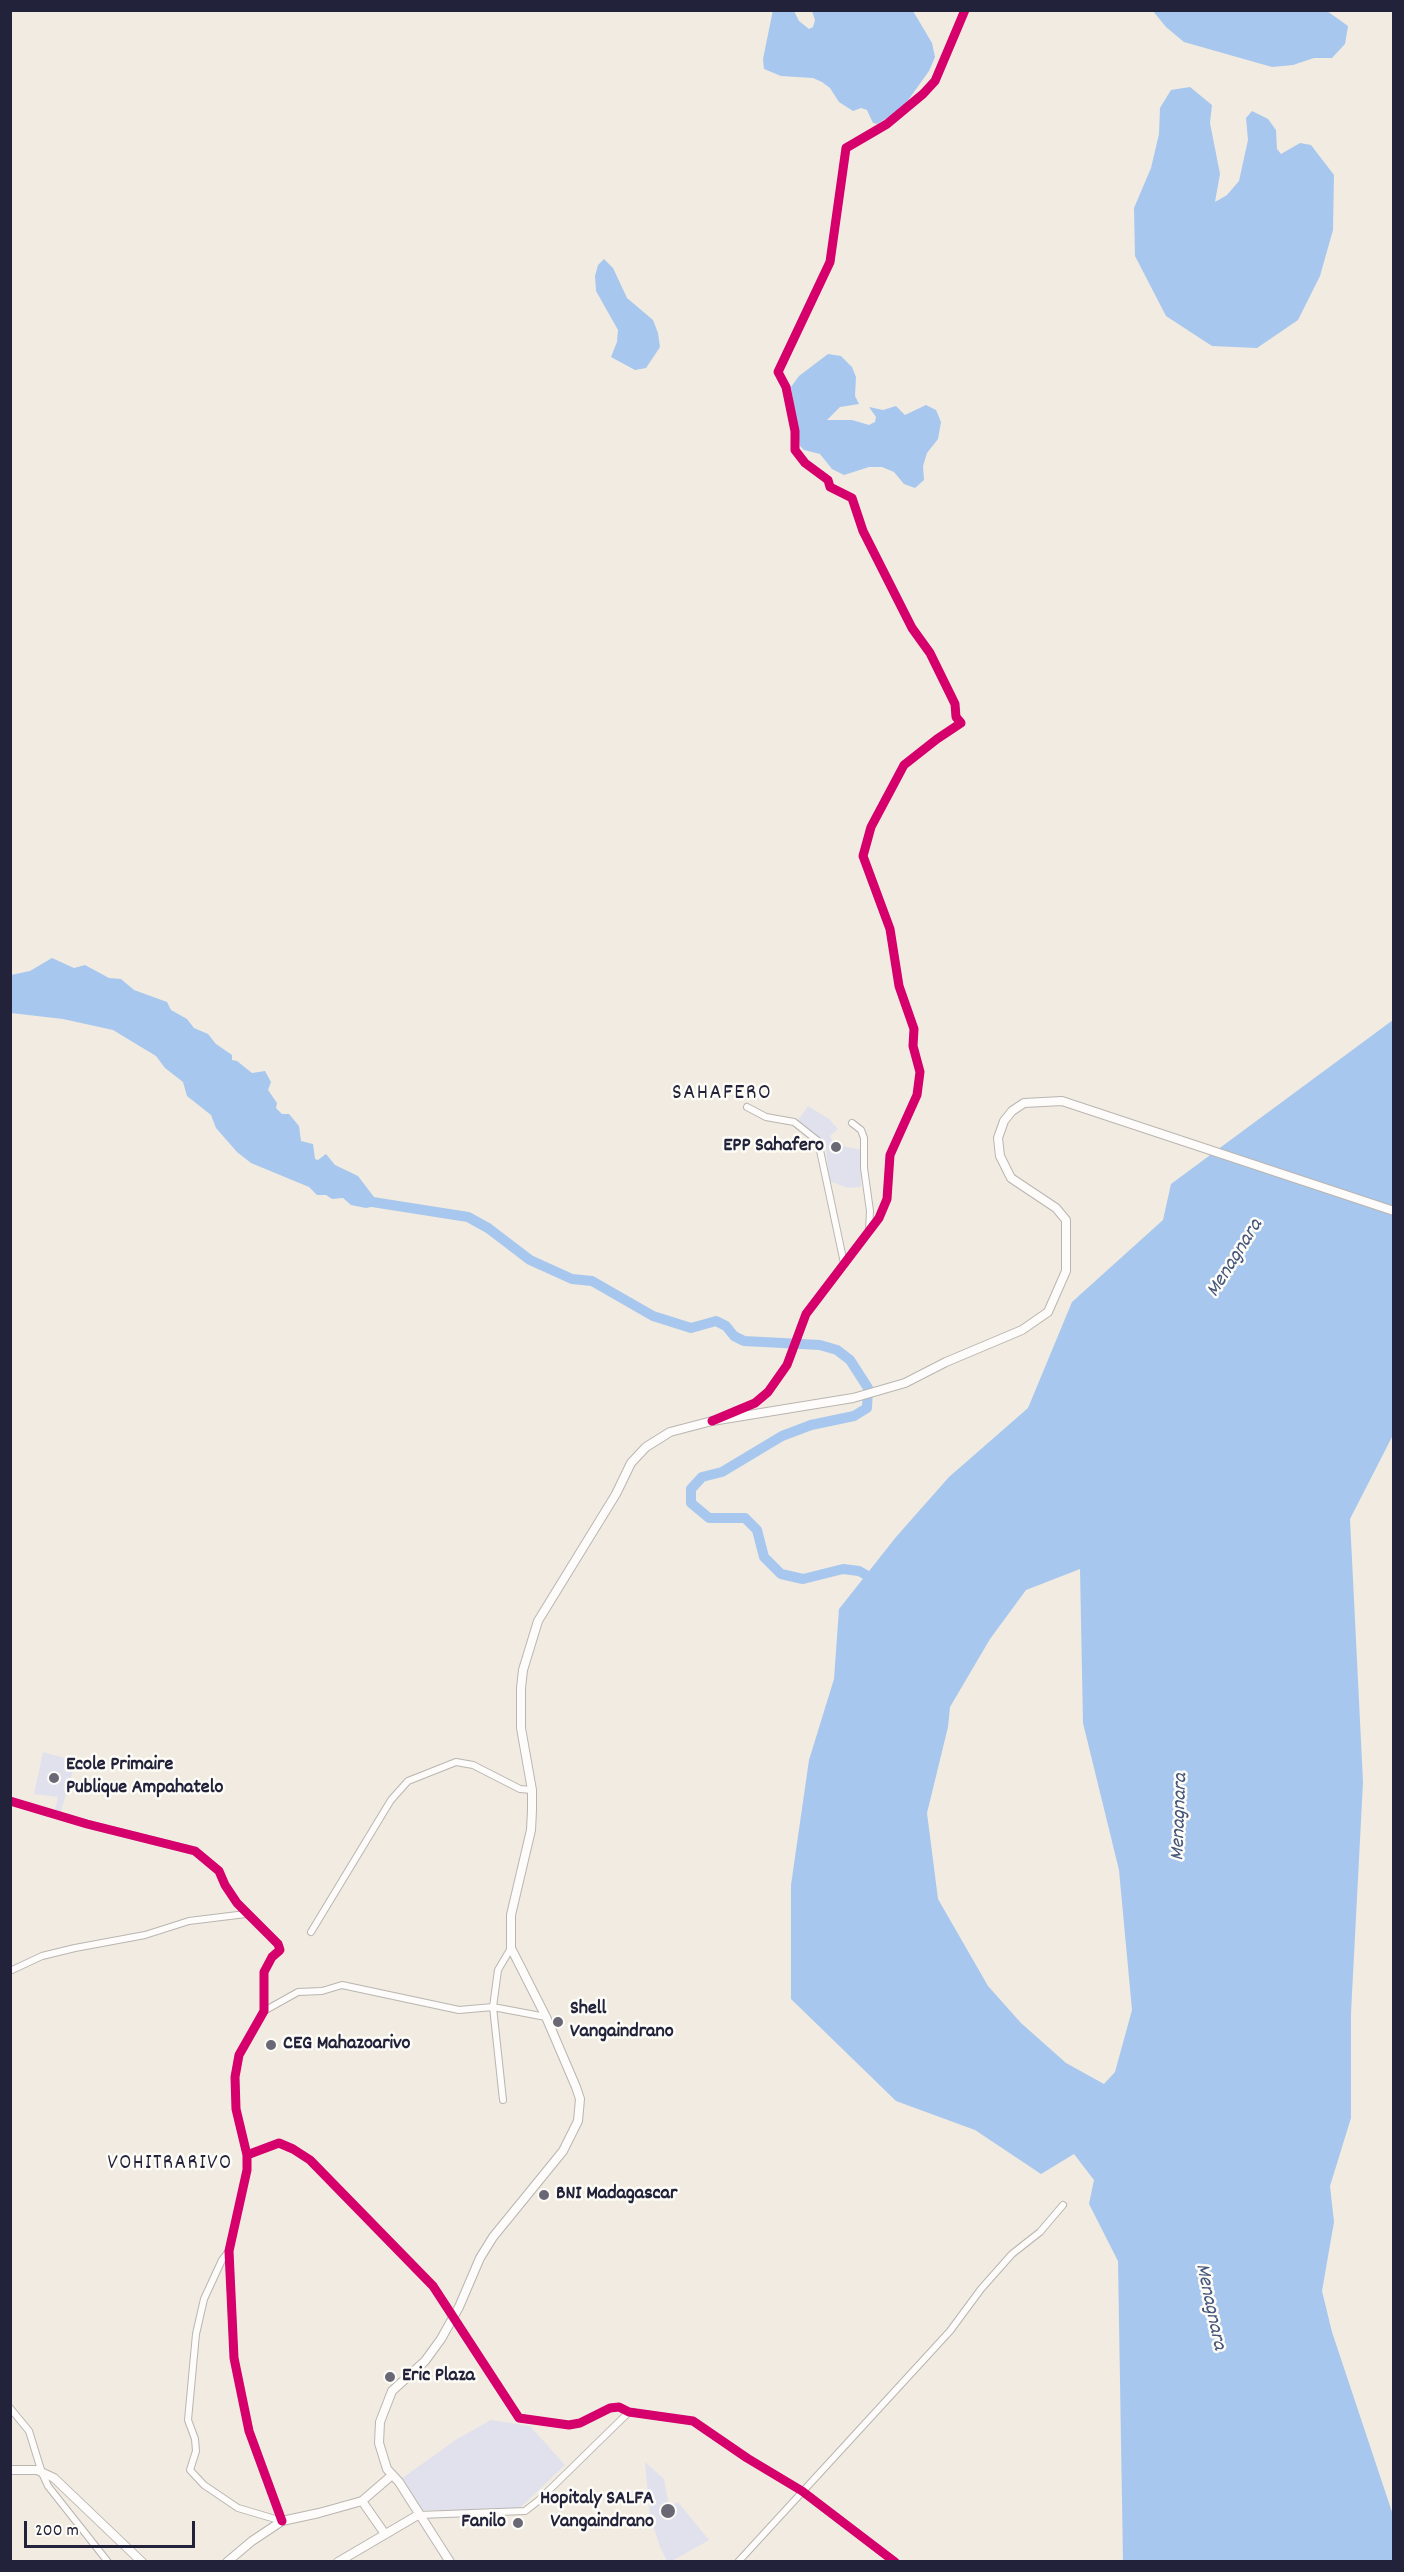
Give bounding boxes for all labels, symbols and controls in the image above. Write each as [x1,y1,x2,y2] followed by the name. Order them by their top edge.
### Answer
[672,1082,772,1108] district label: SAHAFERO
[723,1135,824,1159] place label: EPP Sahafero
[829,1140,843,1154] marker: EPP Sahafero
[1202,1215,1270,1303] water label: Menagnara
[66,1754,223,1801] place label: Ecole Primaire Publique Ampahatelo
[47,1771,61,1785] marker: Ecole Primaire Publique Ampahatelo
[1167,1773,1195,1861] water label: Menagnara
[570,1998,674,2045] place label: Shell Vangaindrano
[551,2015,565,2029] marker: Shell Vangaindrano
[283,2033,410,2057] place label: CEG Mahazoarivo
[264,2038,278,2052] marker: CEG Mahazoarivo
[108,2152,232,2178] district label: VOHITRARIVO
[556,2183,677,2207] place label: BNI Madagascar
[537,2188,551,2202] marker: BNI Madagascar
[1188,2262,1230,2352] water label: Menagnara
[402,2365,475,2389] place label: Eric Plaza
[383,2370,397,2384] marker: Eric Plaza
[540,2488,654,2535] place label: Hopitaly SALFA Vangaindrano
[659,2502,677,2520] marker: Hopitaly SALFA Vangaindrano
[27,2509,198,2547] scale bar
[461,2511,506,2535] place label: Fanilo
[511,2516,525,2530] marker: Fanilo
[35,2519,79,2544] text: 200 m

